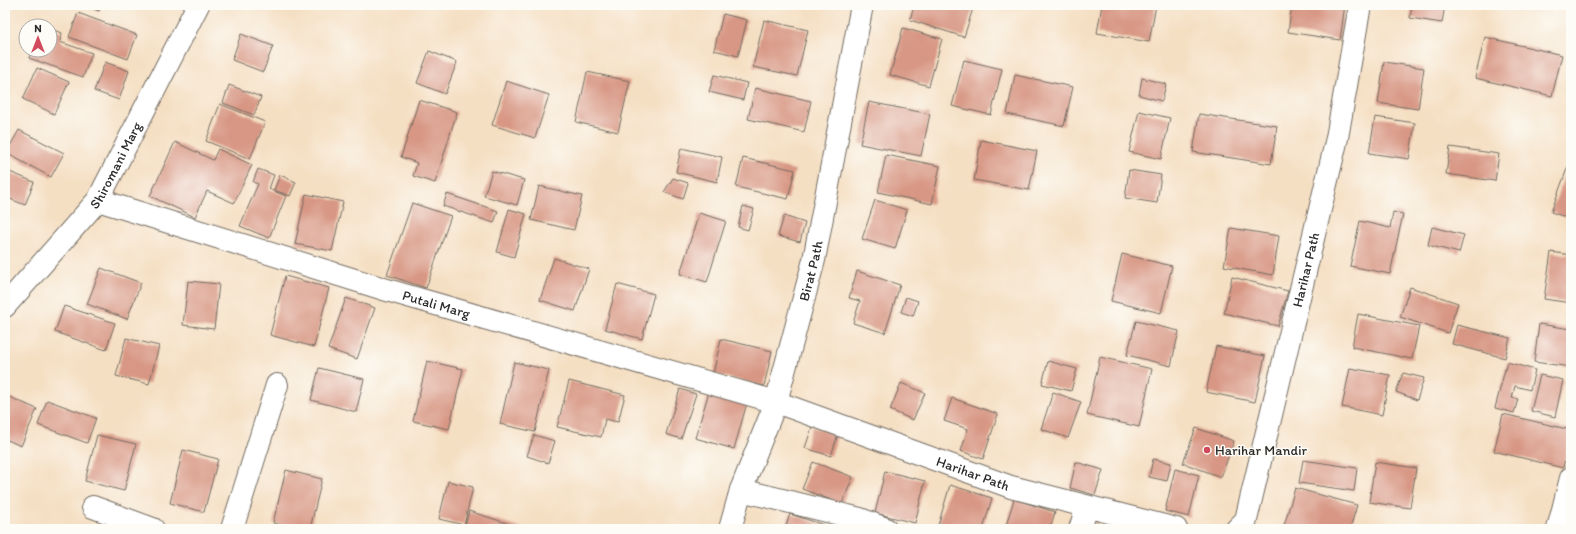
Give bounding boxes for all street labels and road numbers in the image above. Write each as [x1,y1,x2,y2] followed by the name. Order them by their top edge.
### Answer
[86,118,146,212] street label: Shiromani Marg
[1288,231,1323,309] street label: Harihar Path
[795,239,826,303] street label: Birat Path
[400,286,473,322] street label: Putali Marg
[934,452,1012,494] street label: Harihar Path

